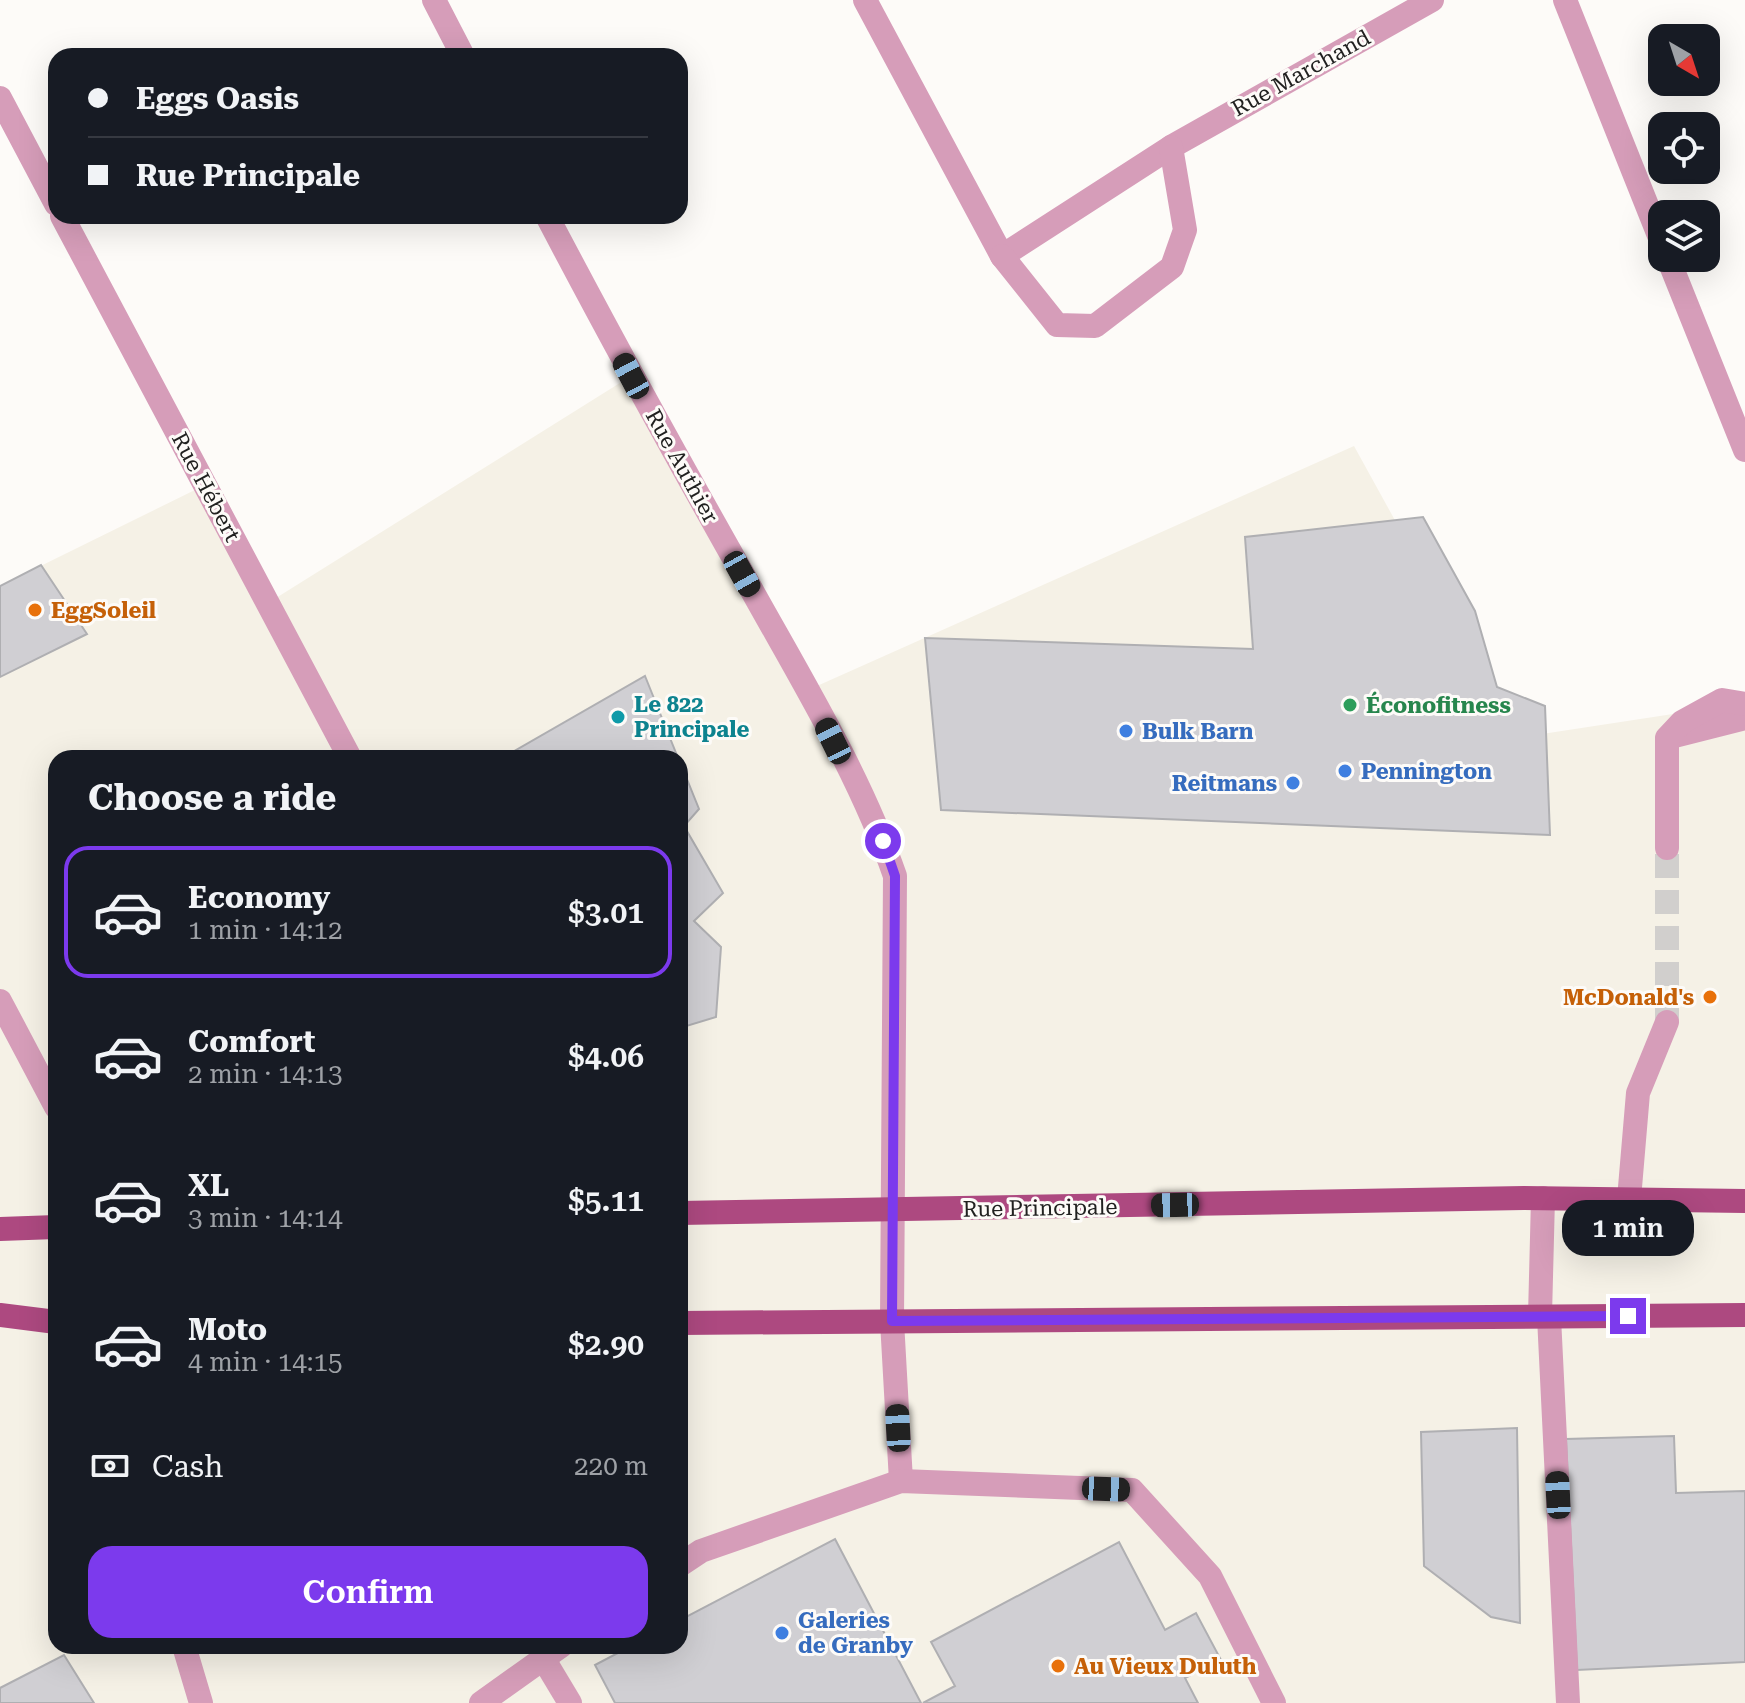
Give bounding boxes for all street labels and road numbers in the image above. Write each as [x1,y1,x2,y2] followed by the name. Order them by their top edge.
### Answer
[1227,25,1375,121] street label: Rue Marchand
[641,405,723,527] street label: Rue Authier
[167,428,245,546] street label: Rue Hébert
[962,1194,1118,1222] street label: Rue Principale

